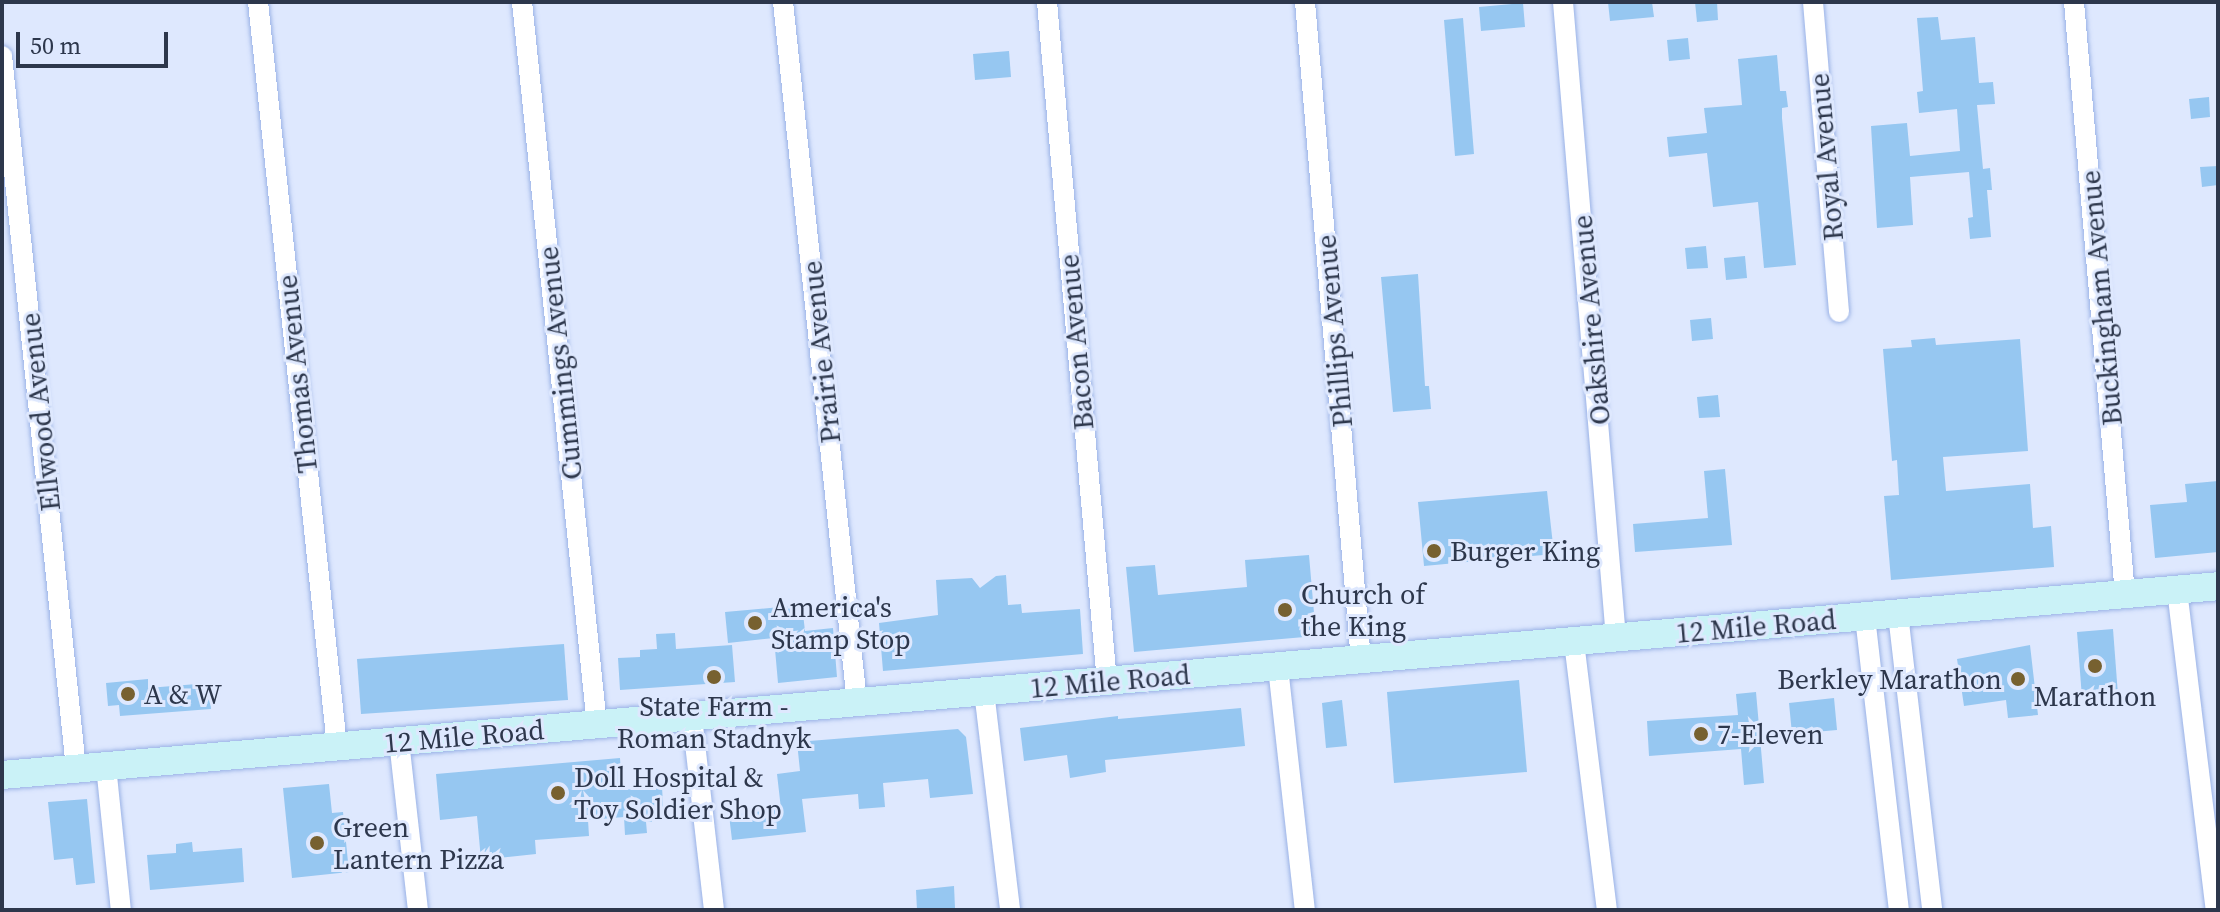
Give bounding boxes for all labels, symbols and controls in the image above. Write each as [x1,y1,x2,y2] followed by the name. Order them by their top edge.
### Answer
[20,16,172,66] scale bar
[30,29,81,62] text: 50 m
[1802,72,1850,242] street label: Royal Avenue
[2073,169,2129,427] street label: Buckingham Avenue
[1565,214,1617,426] street label: Oakshire Avenue
[1309,233,1359,429] street label: Phillips Avenue
[531,245,589,481] street label: Cummings Avenue
[1052,253,1100,431] street label: Bacon Avenue
[795,259,847,445] street label: Prairie Avenue
[270,273,324,475] street label: Thomas Avenue
[13,311,67,513] street label: Ellwood Avenue
[1450,534,1600,568] place label: Burger King
[1425,542,1443,560] marker: Burger King
[1301,577,1425,643] place label: Church of the King
[771,590,910,656] place label: America's Stamp Stop
[1276,601,1294,619] marker: Church of the King
[1674,602,1838,650] street label: 12 Mile Road
[746,614,764,632] marker: America's Stamp Stop
[1028,657,1192,705] street label: 12 Mile Road
[2086,657,2104,675] marker: Marathon
[1777,662,2002,696] place label: Berkley Marathon
[705,668,723,686] marker: State Farm - Roman Stadnyk
[2009,670,2027,688] marker: Berkley Marathon
[144,677,223,711] place label: A & W
[2034,679,2156,713] place label: Marathon
[119,685,137,703] marker: A & W
[617,689,811,755] place label: State Farm - Roman Stadnyk
[382,712,546,760] street label: 12 Mile Road
[1717,717,1824,751] place label: 7-Eleven
[1692,725,1710,743] marker: 7-Eleven
[574,760,782,826] place label: Doll Hospital & Toy Soldier Shop
[549,784,567,802] marker: Doll Hospital & Toy Soldier Shop
[333,810,504,876] place label: Green Lantern Pizza
[308,834,326,852] marker: Green Lantern Pizza

